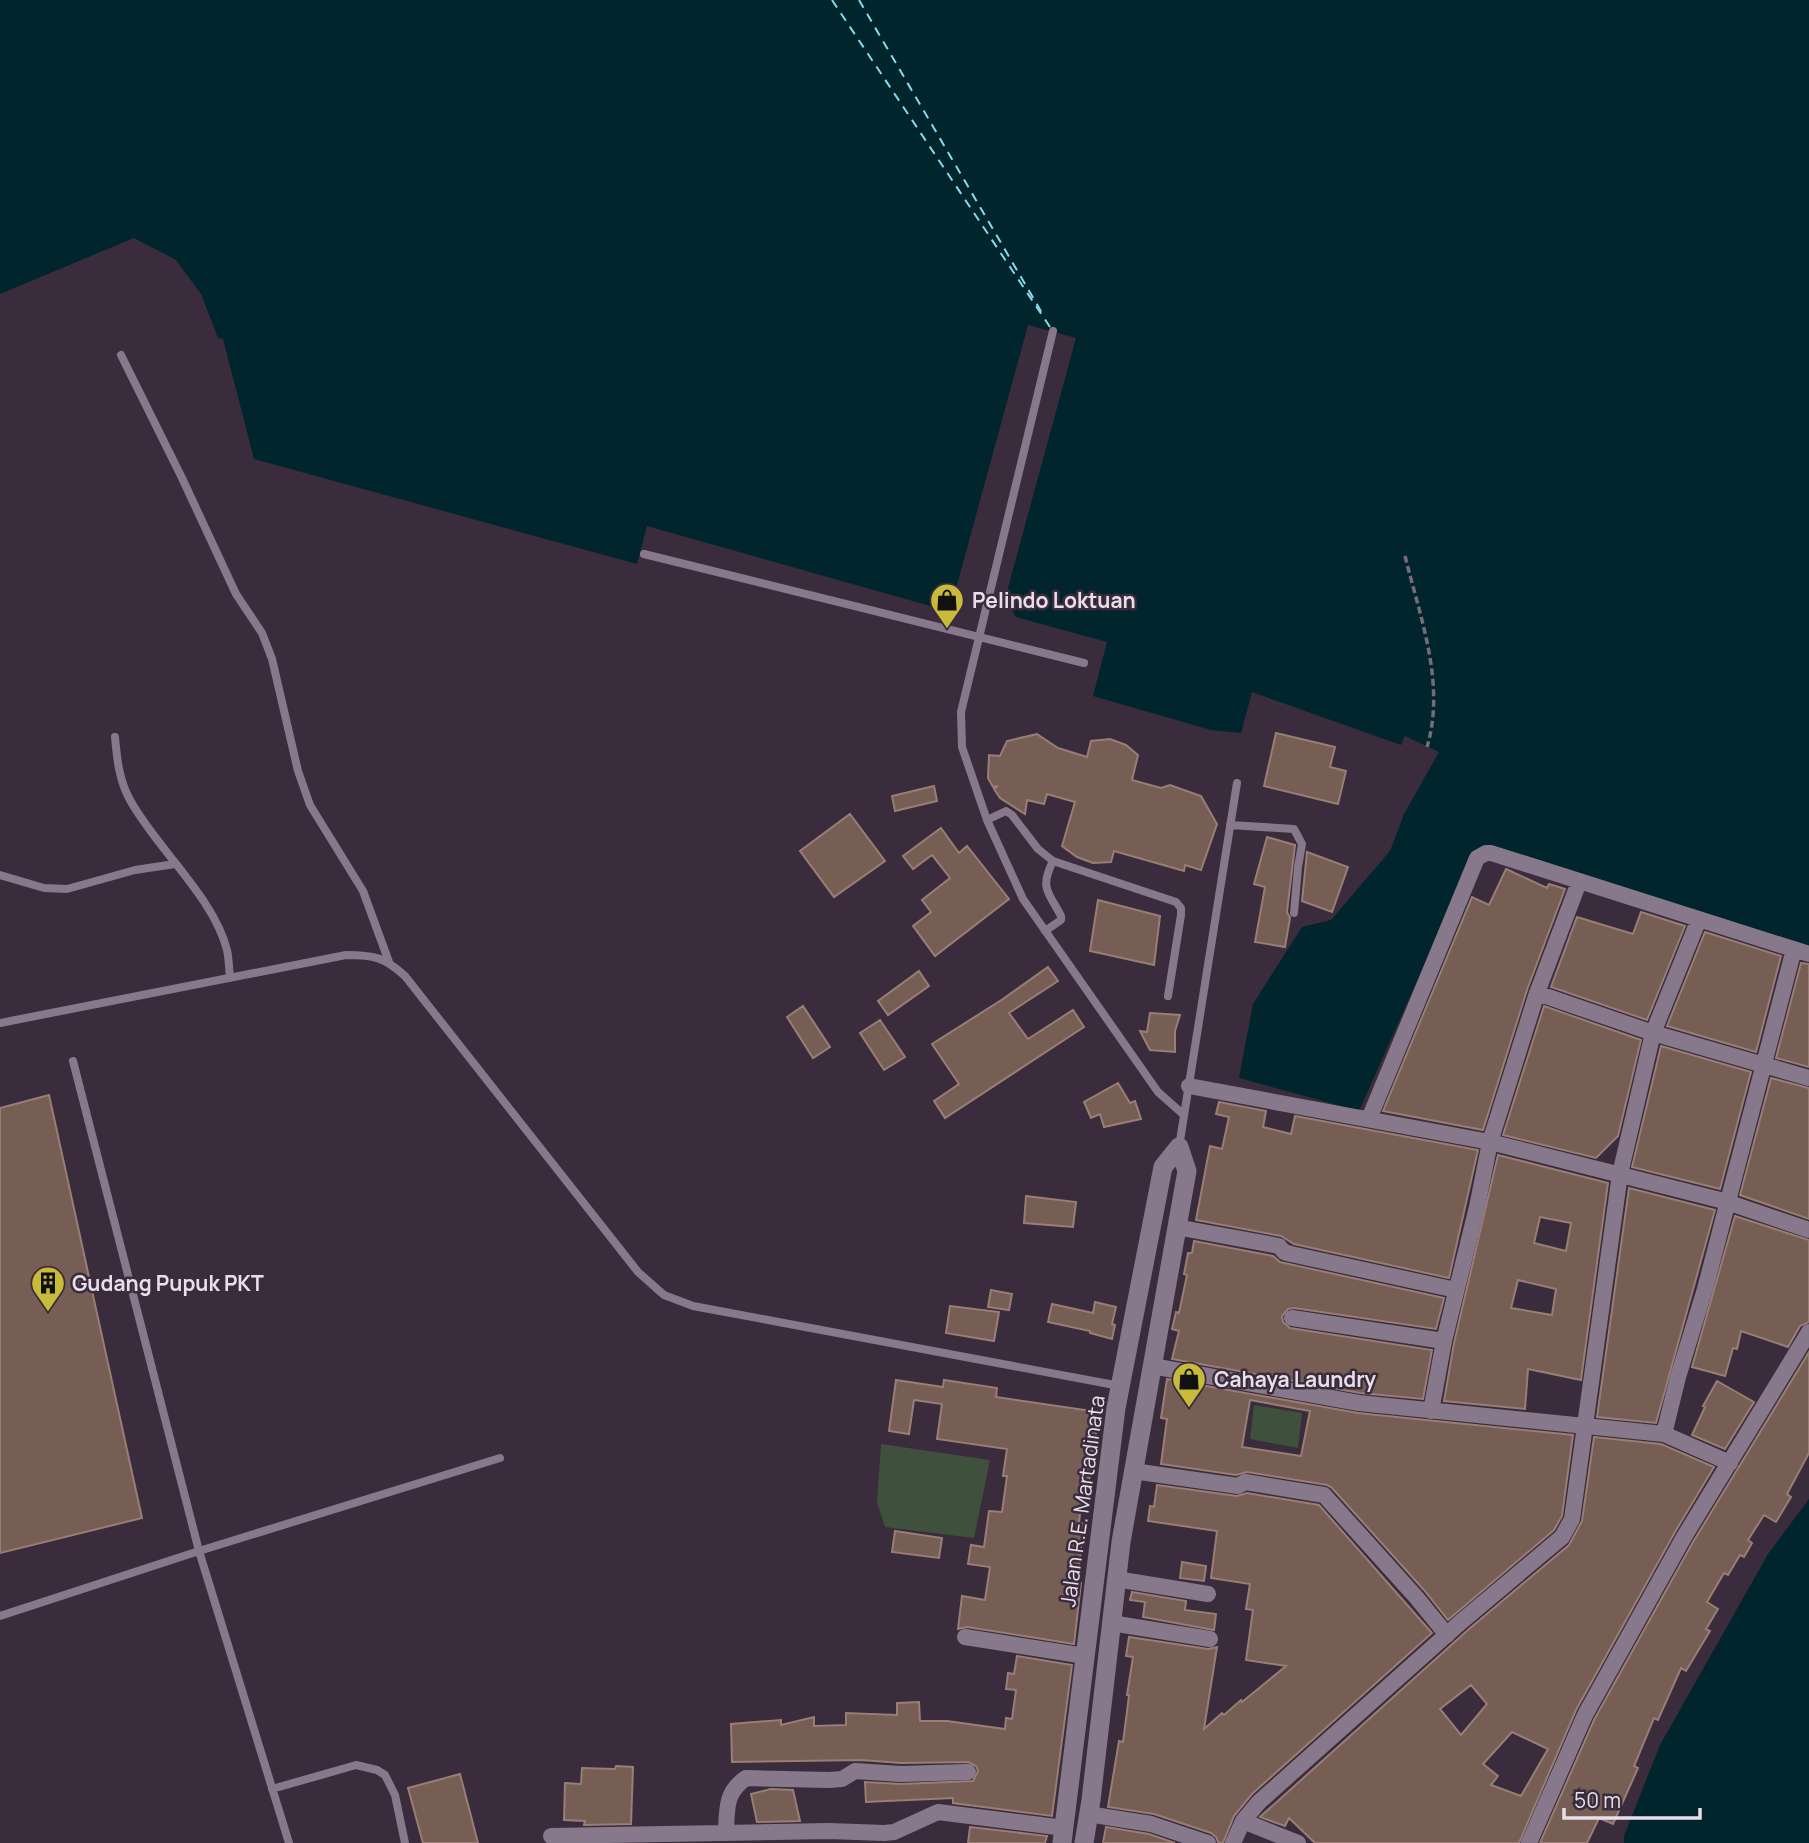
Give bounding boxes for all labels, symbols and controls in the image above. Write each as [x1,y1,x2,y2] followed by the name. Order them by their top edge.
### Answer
[928,581,966,630] shop icon: Pelindo Loktuan
[972,586,1136,614] place label: Pelindo Loktuan
[29,1264,67,1313] building icon: Gudang Pupuk PKT
[72,1269,264,1297] place label: Gudang Pupuk PKT
[1170,1360,1208,1409] shop icon: Cahaya Laundry
[1214,1365,1376,1393] place label: Cahaya Laundry
[1053,1393,1111,1609] street label: Jalan R.E. Martadinata
[1564,1776,1700,1820] scale bar
[1574,1786,1621,1814] text: 50 m

